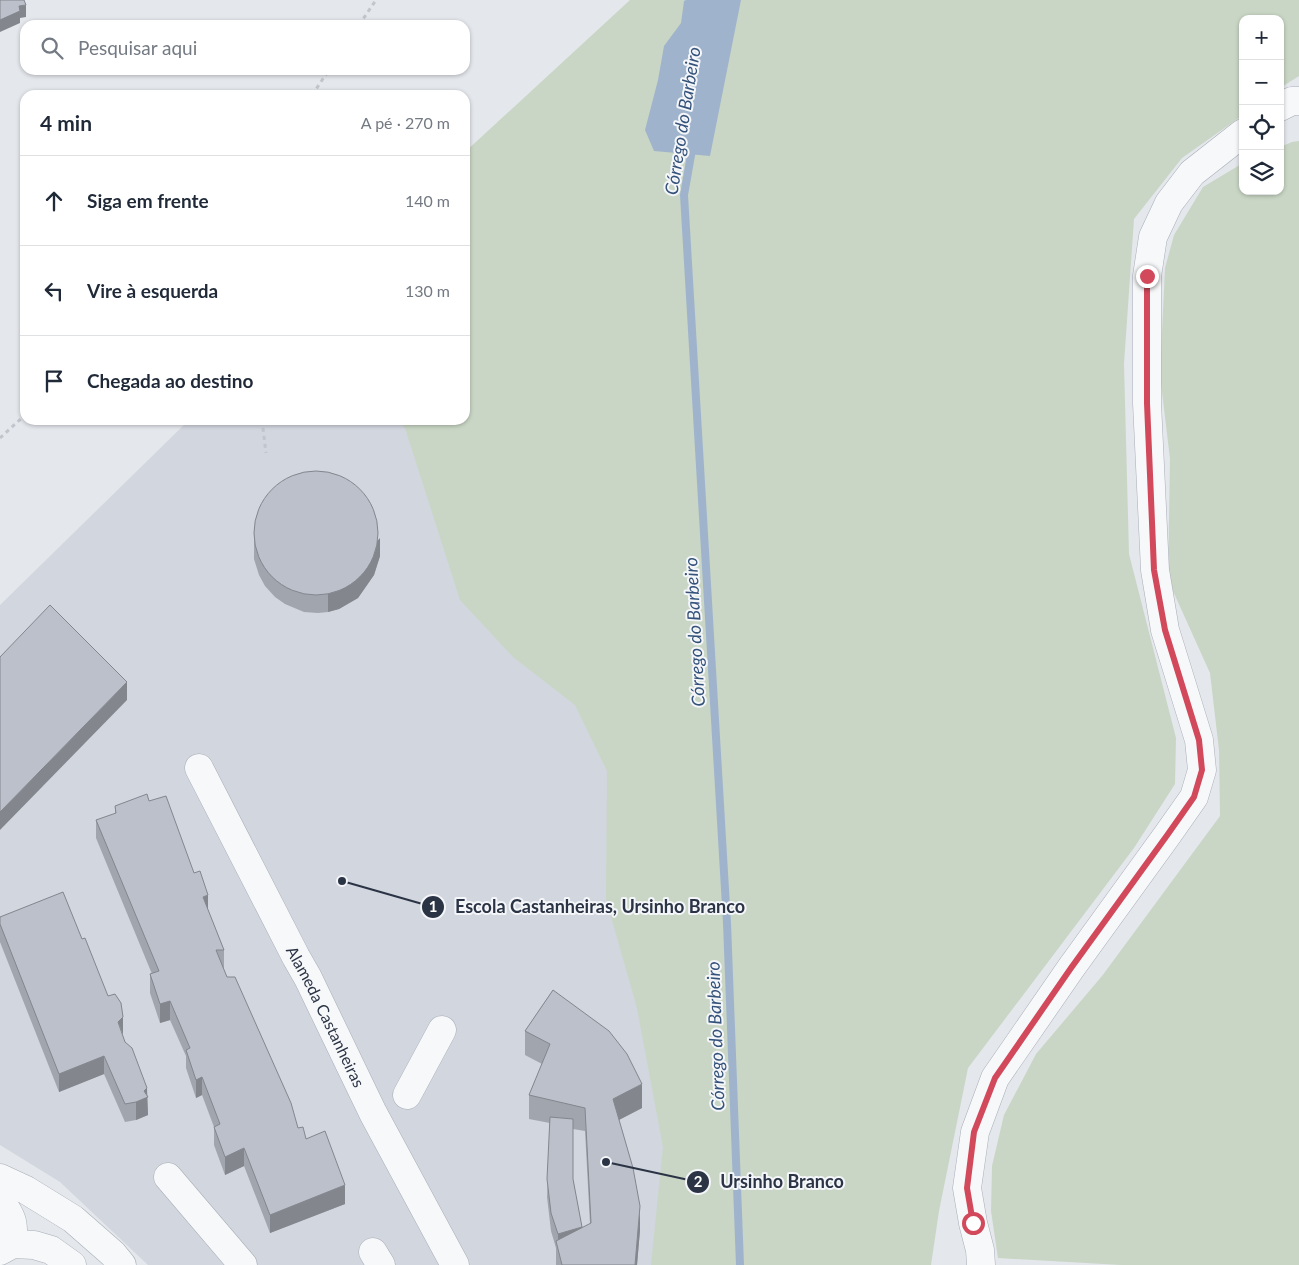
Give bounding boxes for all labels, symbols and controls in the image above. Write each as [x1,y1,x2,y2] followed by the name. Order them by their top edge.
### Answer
[1239,15,1284,195] map controls
[1239,15,1284,60] button: +
[20,20,470,75] search box
[38,34,66,62] icon: search
[78,36,197,59] text: Pesquisar aqui
[659,45,705,196] water label: Córrego do Barbeiro
[1239,60,1284,105] button: −
[1239,105,1284,150] button: locate
[40,110,92,135] text: 4 min
[361,113,450,132] text: A pé · 270 m
[1239,150,1284,195] button: layers
[40,187,68,215] icon: ahead
[87,189,209,212] text: Siga em frente
[405,191,450,210] text: 140 m
[1136,265,1159,288] route end
[40,277,68,305] icon: left
[87,279,218,302] text: Vire à esquerda
[405,281,450,300] text: 130 m
[40,367,68,395] icon: arrive
[87,369,253,392] text: Chegada ao destino
[679,557,709,707] water label: Córrego do Barbeiro
[420,890,756,923] callout: Escola Castanheiras, Ursinho Branco
[455,895,745,917] text: Escola Castanheiras, Ursinho Branco
[429,897,437,915] text: 1
[283,943,369,1090] street label: Alameda Castanheiras
[701,961,729,1111] water label: Córrego do Barbeiro
[685,1165,854,1198] callout: Ursinho Branco
[720,1170,844,1192] text: Ursinho Branco
[694,1172,703,1190] text: 2
[962,1212,985,1235] route start

